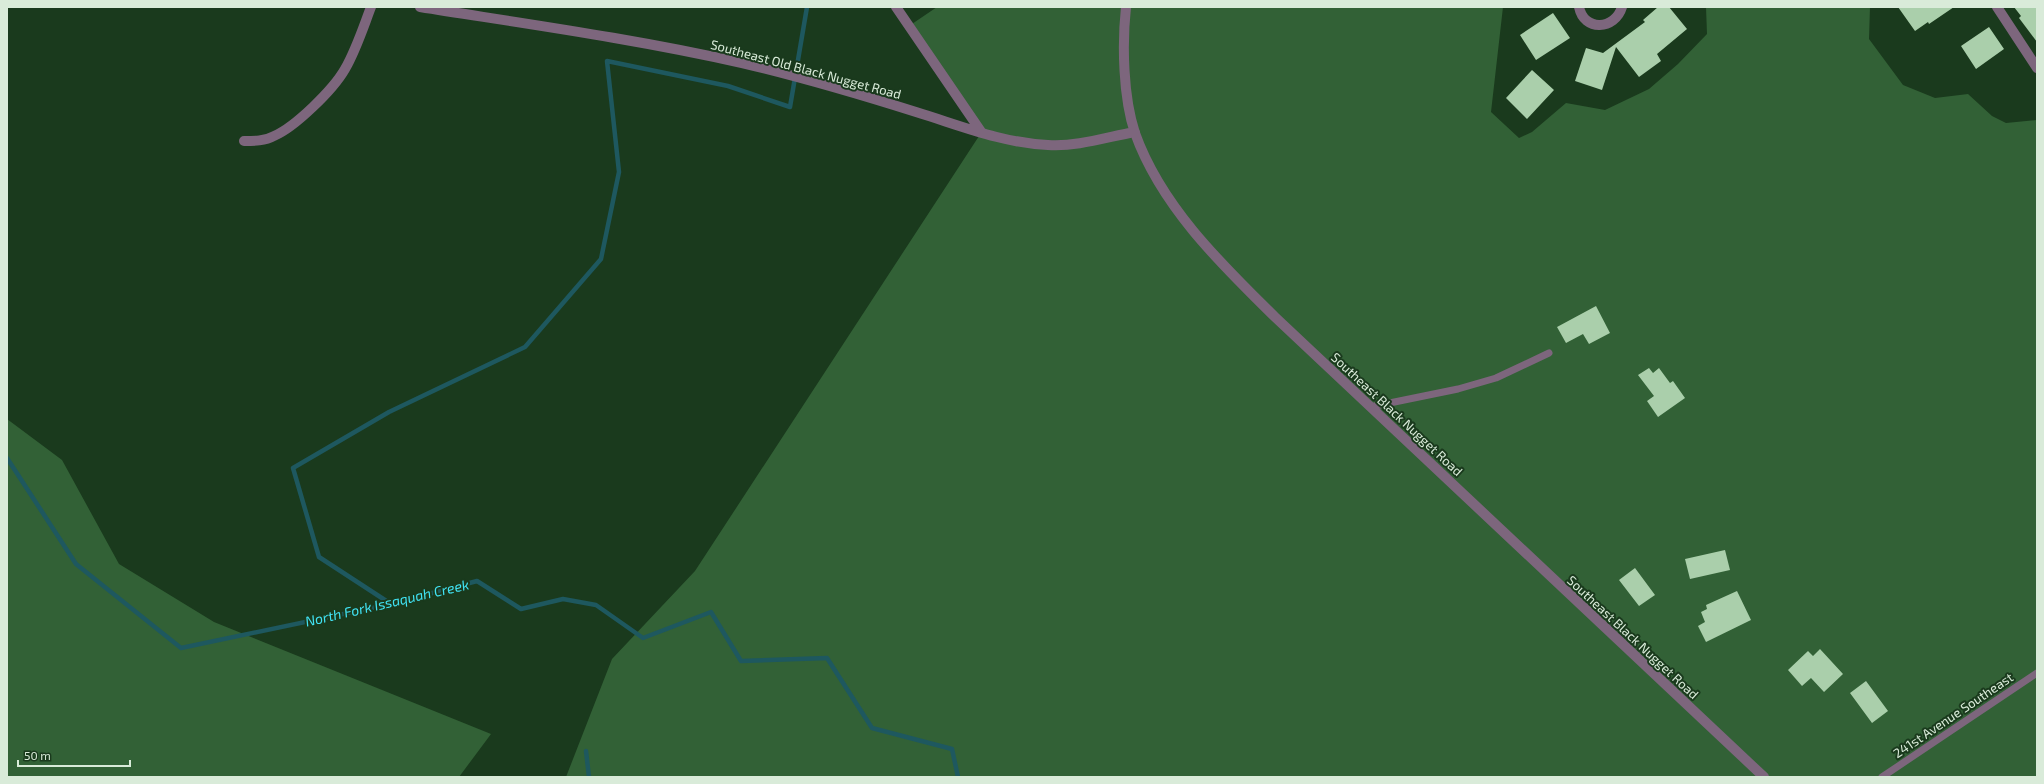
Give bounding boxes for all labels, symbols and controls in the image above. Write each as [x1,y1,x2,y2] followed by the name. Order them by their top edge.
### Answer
[709,36,903,102] street label: Southeast Old Black Nugget Road
[1328,349,1466,479] street label: Southeast Black Nugget Road
[1564,572,1702,702] street label: Southeast Black Nugget Road
[303,575,471,630] water label: North Fork Issaquah Creek
[1890,669,2016,761] street label: 241st Avenue Southeast
[18,742,130,768] scale bar
[24,748,51,762] text: 50 m

